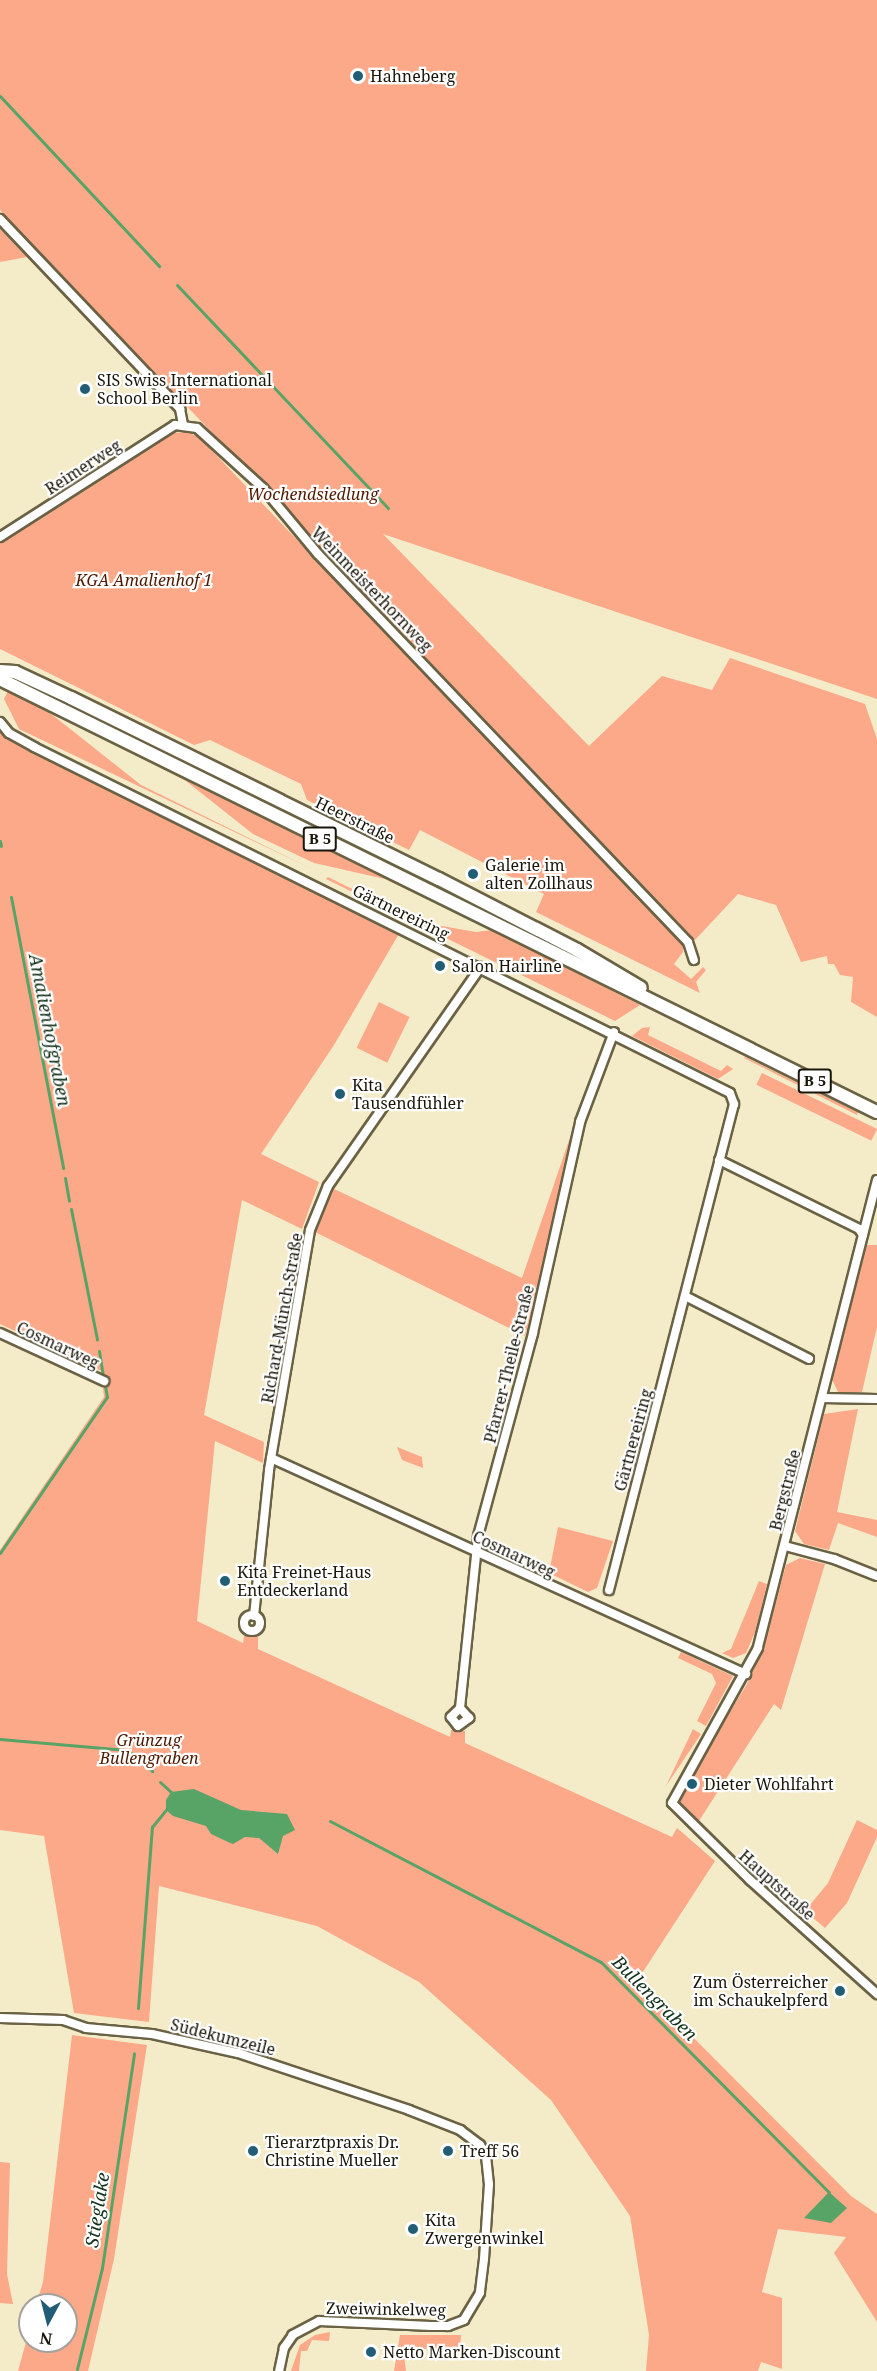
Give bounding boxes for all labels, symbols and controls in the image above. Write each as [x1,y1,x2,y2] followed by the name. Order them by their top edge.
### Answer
[370,66,455,86] place label: Hahneberg
[351,69,365,83] marker: Hahneberg
[97,370,272,408] place label: SIS Swiss International School Berlin
[78,382,92,396] marker: SIS Swiss International School Berlin
[42,435,124,499] street label: Reimerweg
[247,484,379,504] park label: Wochendsiedlung
[308,523,436,655] street label: Weinmeisterhornweg
[76,570,212,590] park label: KGA Amalienhof 1
[312,793,398,847] street label: Heerstraße
[302,827,338,851] road number: B 5
[485,855,593,893] place label: Galerie im alten Zollhaus
[466,867,480,881] marker: Galerie im alten Zollhaus
[349,880,453,944] street label: Gärtnereiring
[25,952,75,1108] water label: Amalienhofgraben
[452,956,562,976] place label: Salon Hairline
[433,959,447,973] marker: Salon Hairline
[797,1069,833,1093] road number: B 5
[352,1075,464,1113] place label: Kita Tausendfühler
[333,1087,347,1101] marker: Kita Tausendfühler
[258,1231,306,1405] street label: Richard-Münch-Straße
[480,1283,538,1445] street label: Pfarrer-Theile-Straße
[14,1318,102,1372] street label: Cosmarweg
[610,1387,656,1493] street label: Gärtnereiring
[766,1447,804,1533] street label: Bergstraße
[470,1527,558,1581] street label: Cosmarweg
[237,1562,371,1600] place label: Kita Freinet-Haus Entdeckerland
[218,1574,232,1588] marker: Kita Freinet-Haus Entdeckerland
[99,1730,199,1768] park label: Grünzug Bullengraben
[704,1774,834,1794] place label: Dieter Wohlfahrt
[685,1777,699,1791] marker: Dieter Wohlfahrt
[735,1846,819,1924] street label: Hauptstraße
[608,1951,702,2045] water label: Bullengraben
[693,1972,828,2010] place label: Zum Österreicher im Schaukelpferd
[833,1984,847,1998] marker: Zum Österreicher im Schaukelpferd
[169,2015,277,2059] street label: Südekumzeile
[265,2132,399,2170] place label: Tierarztpraxis Dr. Christine Mueller
[460,2141,519,2161] place label: Treff 56
[246,2144,260,2158] marker: Tierarztpraxis Dr. Christine Mueller
[441,2144,455,2158] marker: Treff 56
[80,2171,114,2249] water label: Stieglake
[425,2210,544,2248] place label: Kita Zwergenwinkel
[406,2222,420,2236] marker: Kita Zwergenwinkel
[18,2293,78,2353] north arrow
[326,2298,446,2320] street label: Zweiwinkelweg
[38,2327,54,2351] text: N
[383,2342,560,2362] place label: Netto Marken-Discount
[364,2345,378,2359] marker: Netto Marken-Discount

